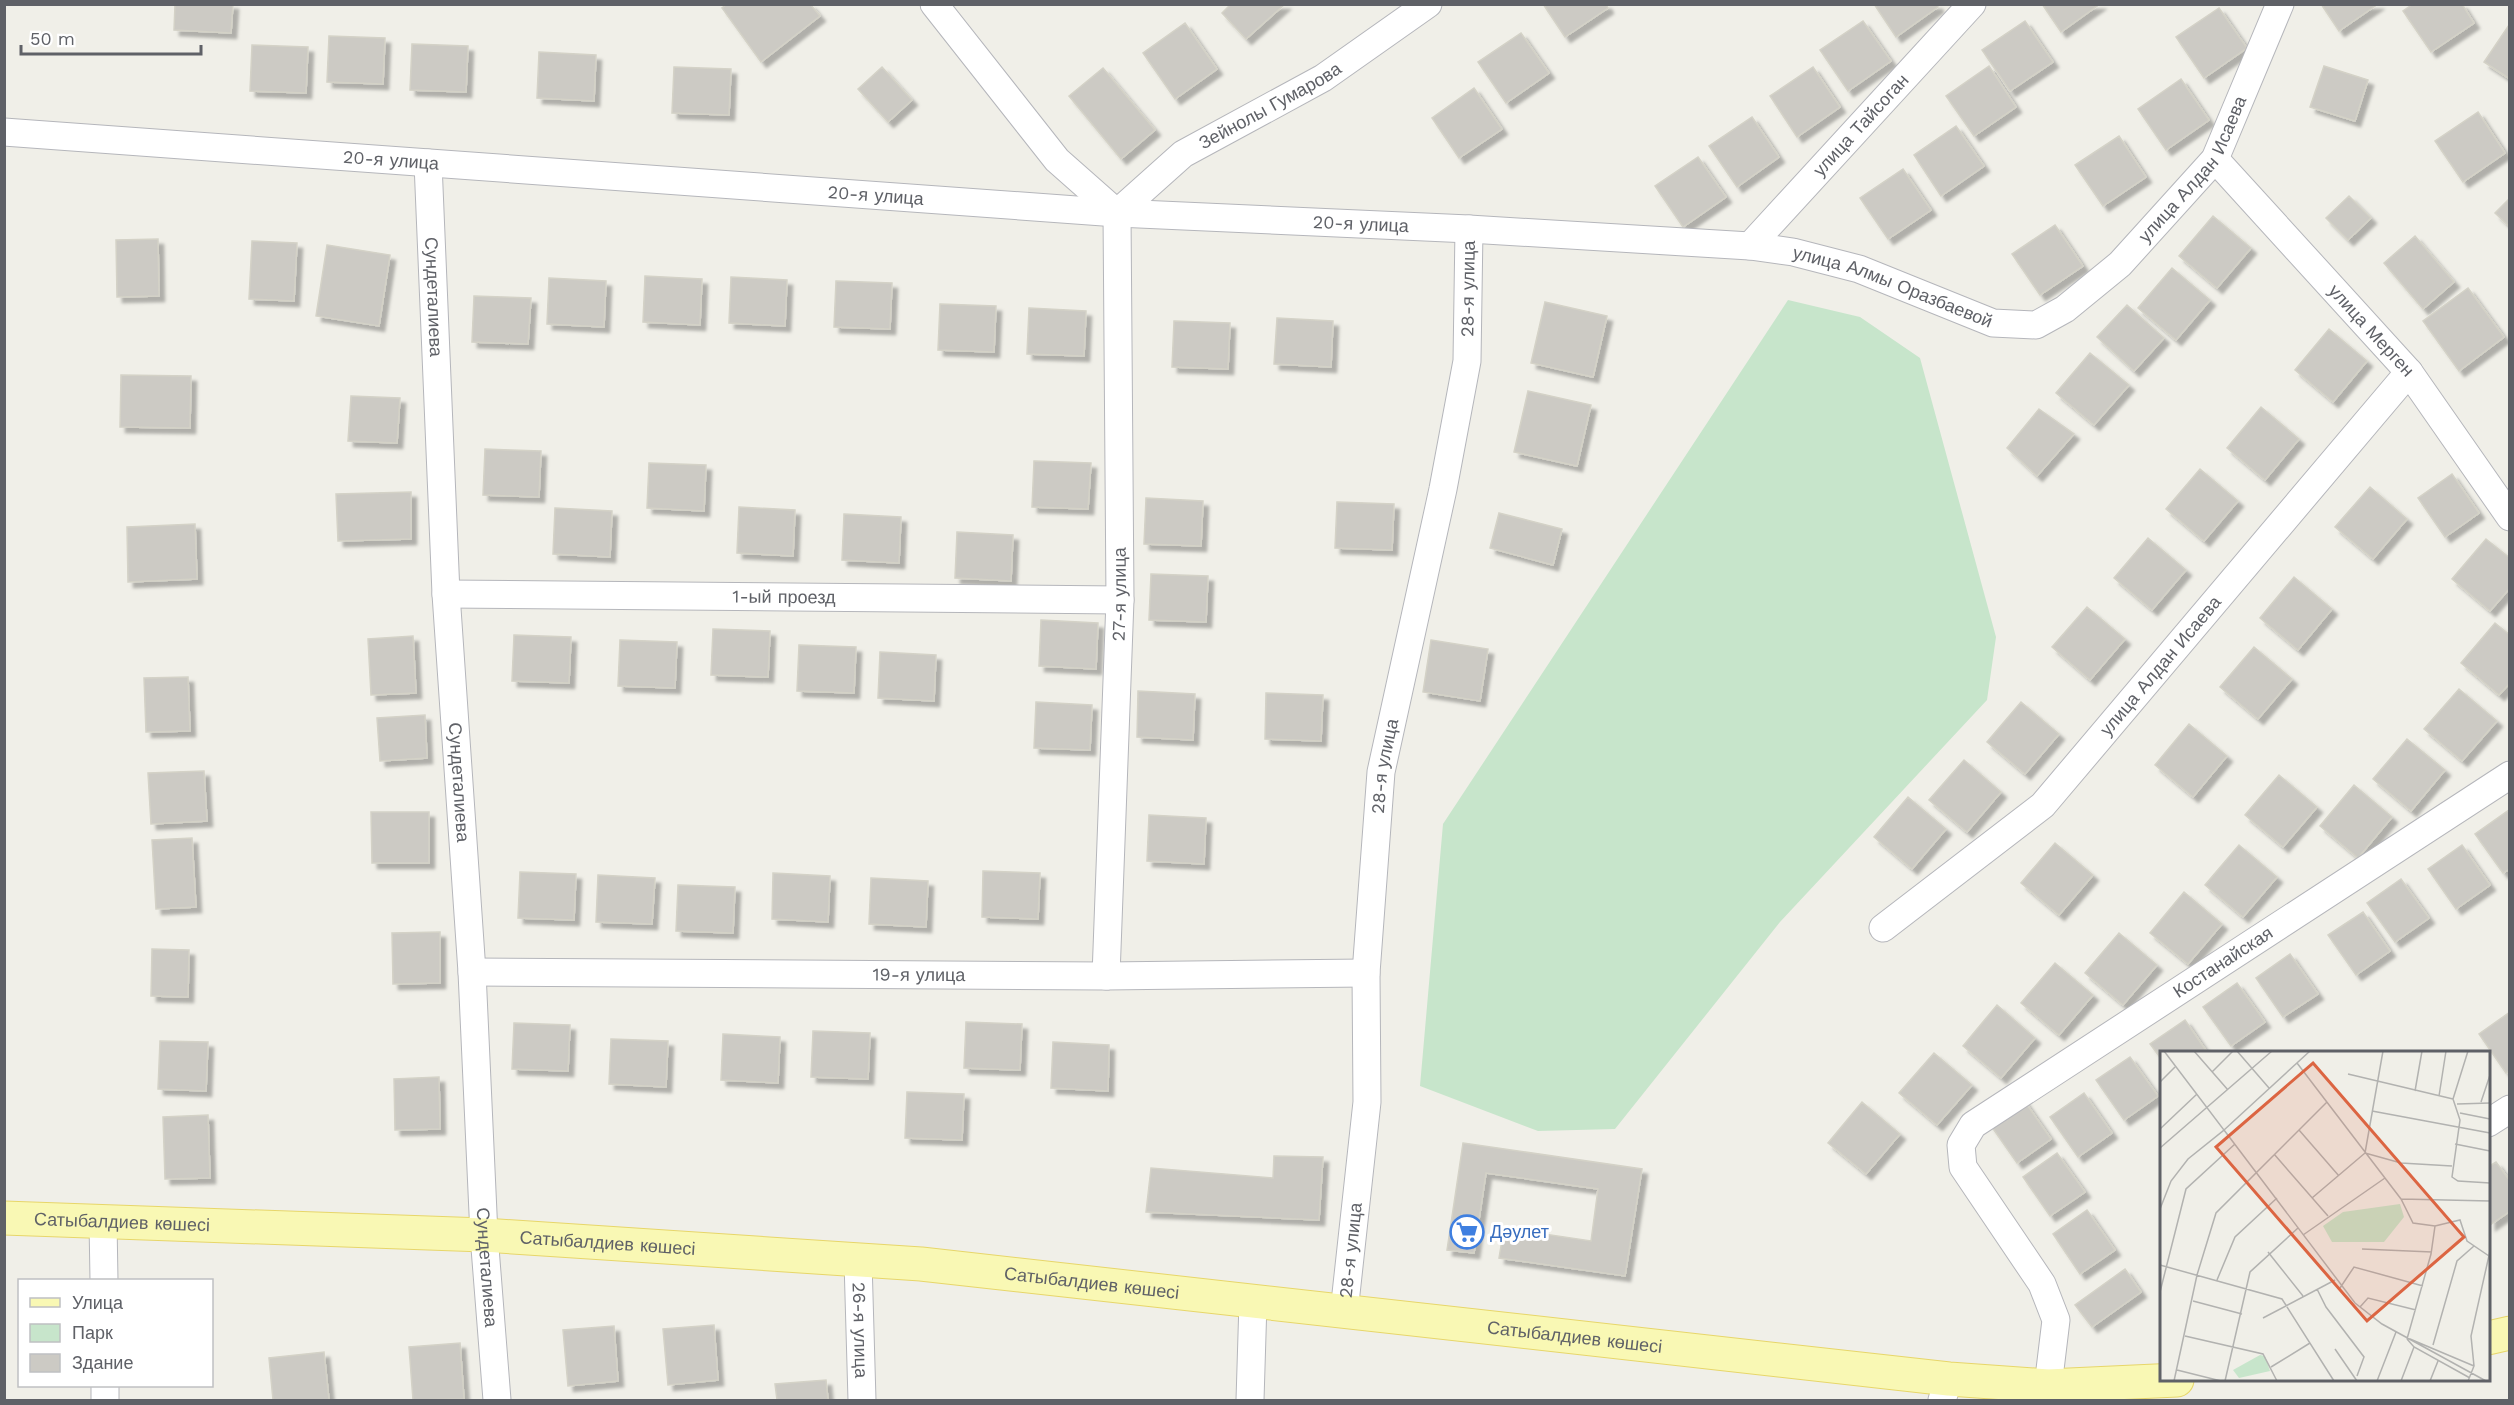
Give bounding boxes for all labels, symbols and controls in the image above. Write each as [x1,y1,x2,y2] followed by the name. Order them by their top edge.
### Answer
[21,18,201,56] scale bar
[30,28,75,49] text: 50 m
[1195,57,1346,153] street label: Зейнолы Гумарова
[1808,69,1913,180] street label: улица Тайсоган
[2134,92,2251,246] street label: улица Алдан Исаева
[342,146,441,174] street label: 20-я улица
[827,181,925,209] street label: 20-я улица
[1312,211,1410,236] street label: 20-я улица
[421,237,447,358] street label: Сундеталиева
[1456,240,1479,337] street label: 28-я улица
[1791,241,1996,332] street label: улица Алмы Оразбаевой
[2324,280,2419,381] street label: улица Мерген
[1107,546,1130,642] street label: 27-я улица
[732,586,836,607] street label: 1-ый проезд
[2095,591,2226,740] street label: улица Алдан Исаева
[1367,716,1403,815] street label: 28-я улица
[445,722,474,844] street label: Сундеталиева
[2169,922,2276,1002] street label: Костанайская
[873,964,966,985] street label: 19-я улица
[2160,1051,2490,1381] inset map
[1335,1200,1366,1299] street label: 28-я улица
[473,1207,502,1329] street label: Сундеталиева
[34,1208,210,1235] street label: Сатыбалдиев көшесі
[1449,1214,1485,1250] supermarket icon: Дәулет
[1490,1221,1549,1242] place label: Дәулет
[519,1226,696,1259] street label: Сатыбалдиев көшесі
[1003,1262,1180,1303] street label: Сатыбалдиев көшесі
[18,1279,213,1387] legend
[849,1282,872,1379] street label: 26-я улица
[72,1292,124,1313] text: Улица
[1486,1316,1663,1357] street label: Сатыбалдиев көшесі
[72,1322,113,1343] text: Парк
[72,1352,133,1373] text: Здание

